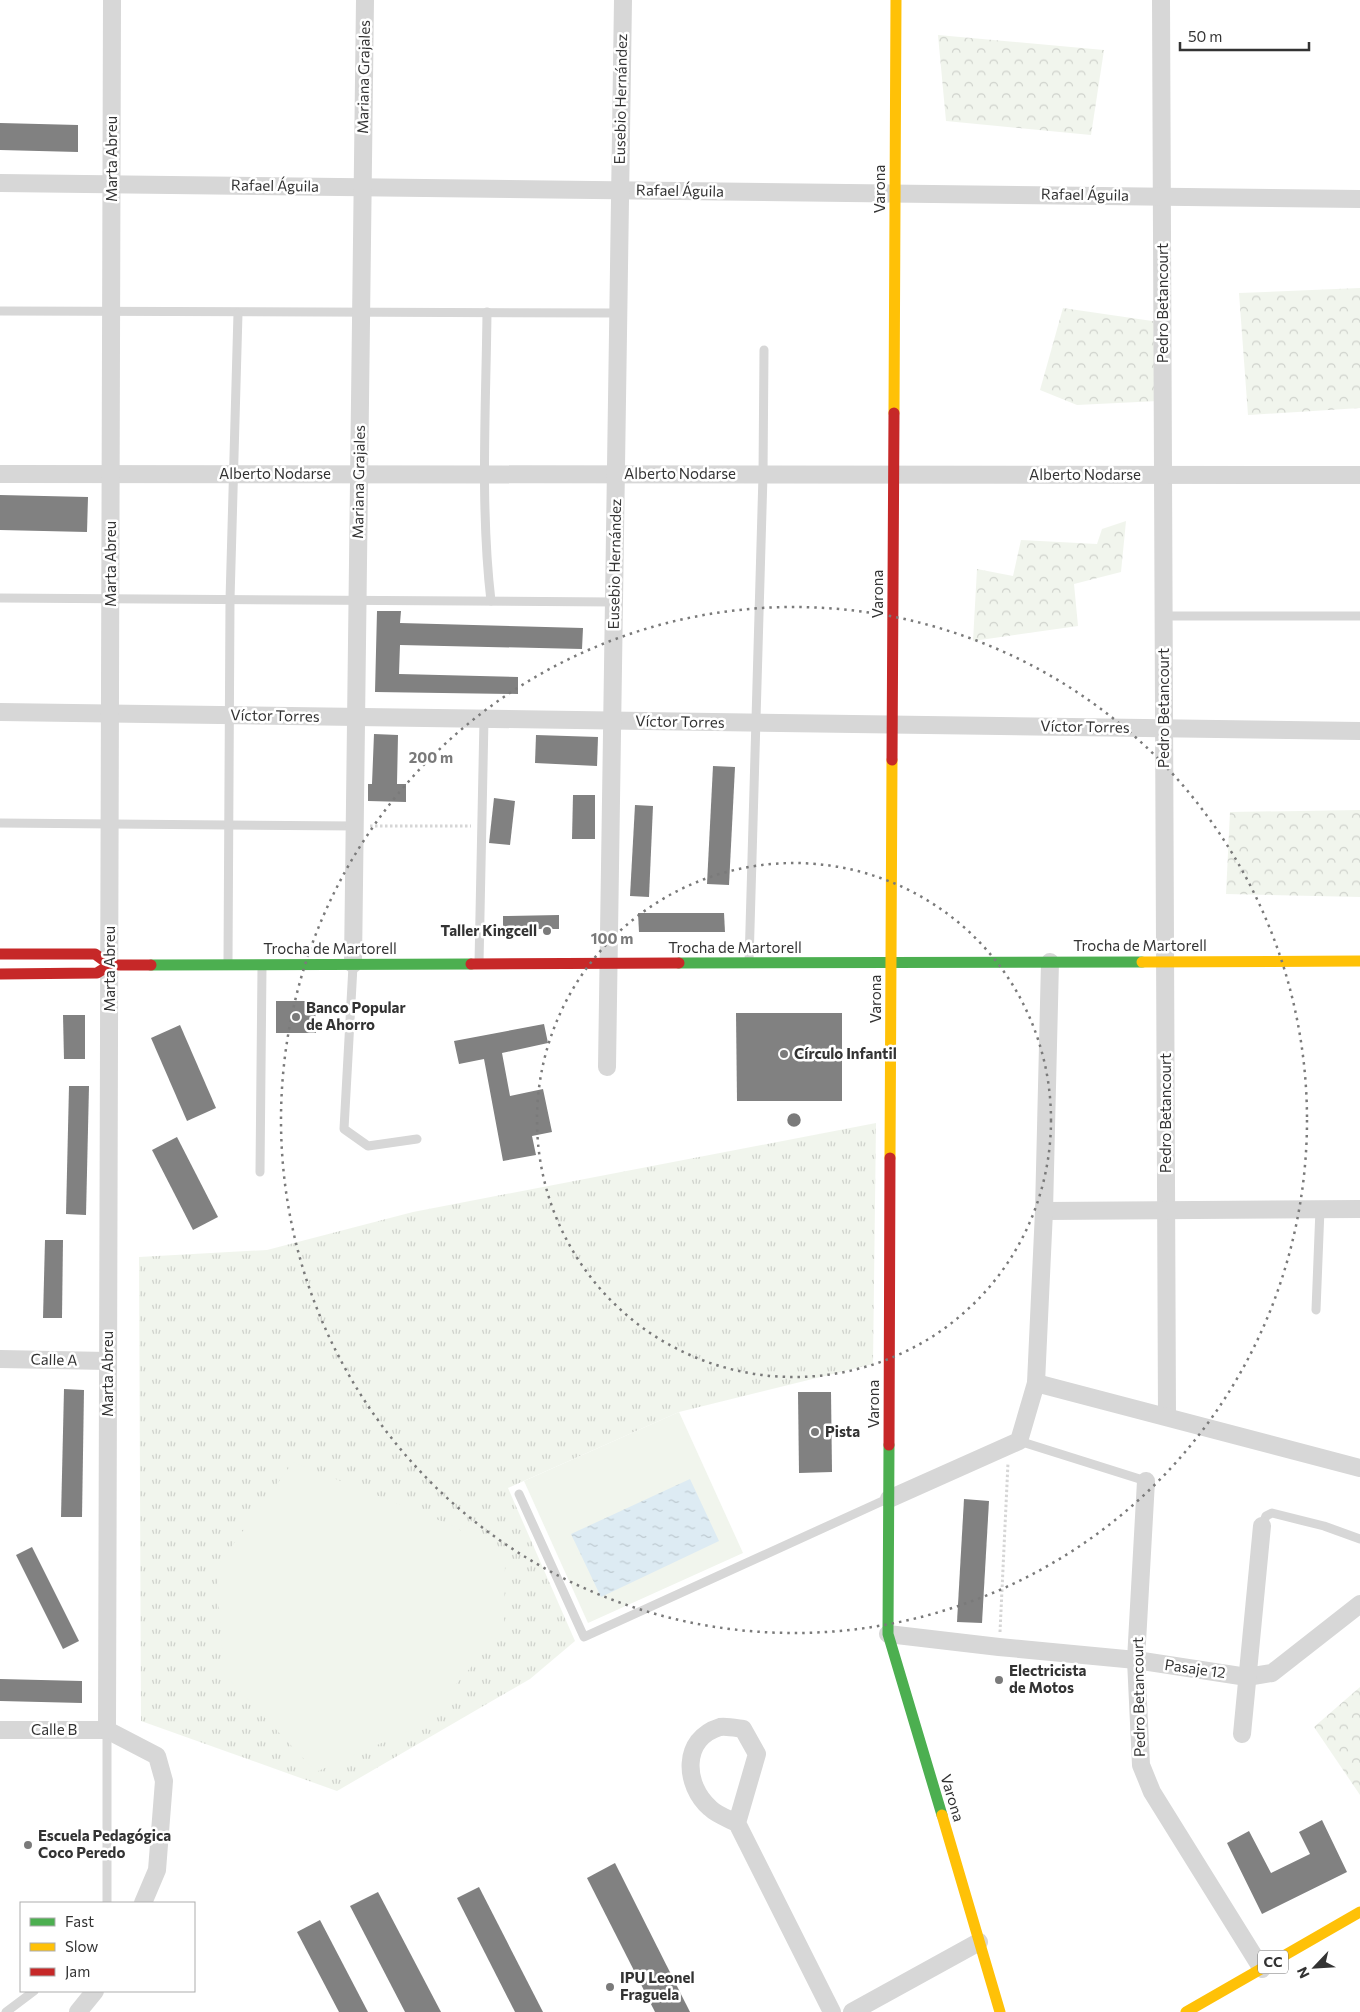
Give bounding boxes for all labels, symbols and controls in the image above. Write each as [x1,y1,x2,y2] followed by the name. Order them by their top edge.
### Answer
[353,20,373,134] street label: Mariana Grajales
[1180,20,1309,52] scale bar
[1188,27,1222,45] text: 50 m
[610,33,630,164] street label: Eusebio Hernández
[102,116,120,202] street label: Marta Abreu
[870,165,888,213] street label: Varona
[231,174,319,195] street label: Rafael Águila
[636,179,724,200] street label: Rafael Águila
[1041,183,1129,204] street label: Rafael Águila
[1153,243,1171,363] street label: Pedro Betancourt
[348,425,368,539] street label: Mariana Grajales
[219,464,331,482] street label: Alberto Nodarse
[624,464,736,482] street label: Alberto Nodarse
[1029,465,1141,483] street label: Alberto Nodarse
[604,498,624,629] street label: Eusebio Hernández
[101,521,119,607] street label: Marta Abreu
[868,570,886,618] street label: Varona
[1154,648,1172,768] street label: Pedro Betancourt
[230,705,320,725] street label: Víctor Torres
[635,711,725,731] street label: Víctor Torres
[1040,716,1130,736] street label: Víctor Torres
[409,748,453,766] text: 200 m
[441,921,537,939] place label: Taller Kingcell
[541,925,553,937] marker: Taller Kingcell
[100,926,118,1012] street label: Marta Abreu
[591,929,633,947] text: 100 m
[1073,936,1207,954] street label: Trocha de Martorell
[668,938,802,956] street label: Trocha de Martorell
[263,939,397,957] street label: Trocha de Martorell
[866,975,884,1023] street label: Varona
[306,998,406,1033] place label: Banco Popular de Ahorro
[290,1011,302,1023] marker: Banco Popular de Ahorro
[794,1044,897,1062] place label: Círculo Infantil
[778,1048,790,1060] marker: Círculo Infantil
[1156,1053,1174,1173] street label: Pedro Betancourt
[785,1111,803,1129] centre of rings
[98,1331,116,1417] street label: Marta Abreu
[30,1350,78,1368] street label: Calle A
[864,1380,882,1428] street label: Varona
[825,1422,860,1440] place label: Pista
[809,1426,821,1438] marker: Pista
[1128,1637,1148,1757] street label: Pedro Betancourt
[1164,1655,1227,1681] street label: Pasaje 12
[1009,1661,1087,1696] place label: Electricista de Motos
[993,1674,1005,1686] marker: Electricista de Motos
[31,1720,77,1738] street label: Calle B
[937,1772,969,1824] street label: Varona
[38,1826,171,1861] place label: Escuela Pedagógica Coco Peredo
[22,1839,34,1851] marker: Escuela Pedagógica Coco Peredo
[20,1902,195,1992] legend
[65,1912,94,1930] text: Fast
[65,1937,98,1955] text: Slow
[1290,1942,1340,1992] north arrow
[1258,1950,1288,1974] road number: CC
[65,1962,90,1980] text: Jam
[1293,1964,1313,1981] text: N
[620,1968,694,2003] place label: IPU Leonel Fraguela
[604,1981,616,1993] marker: IPU Leonel Fraguela

